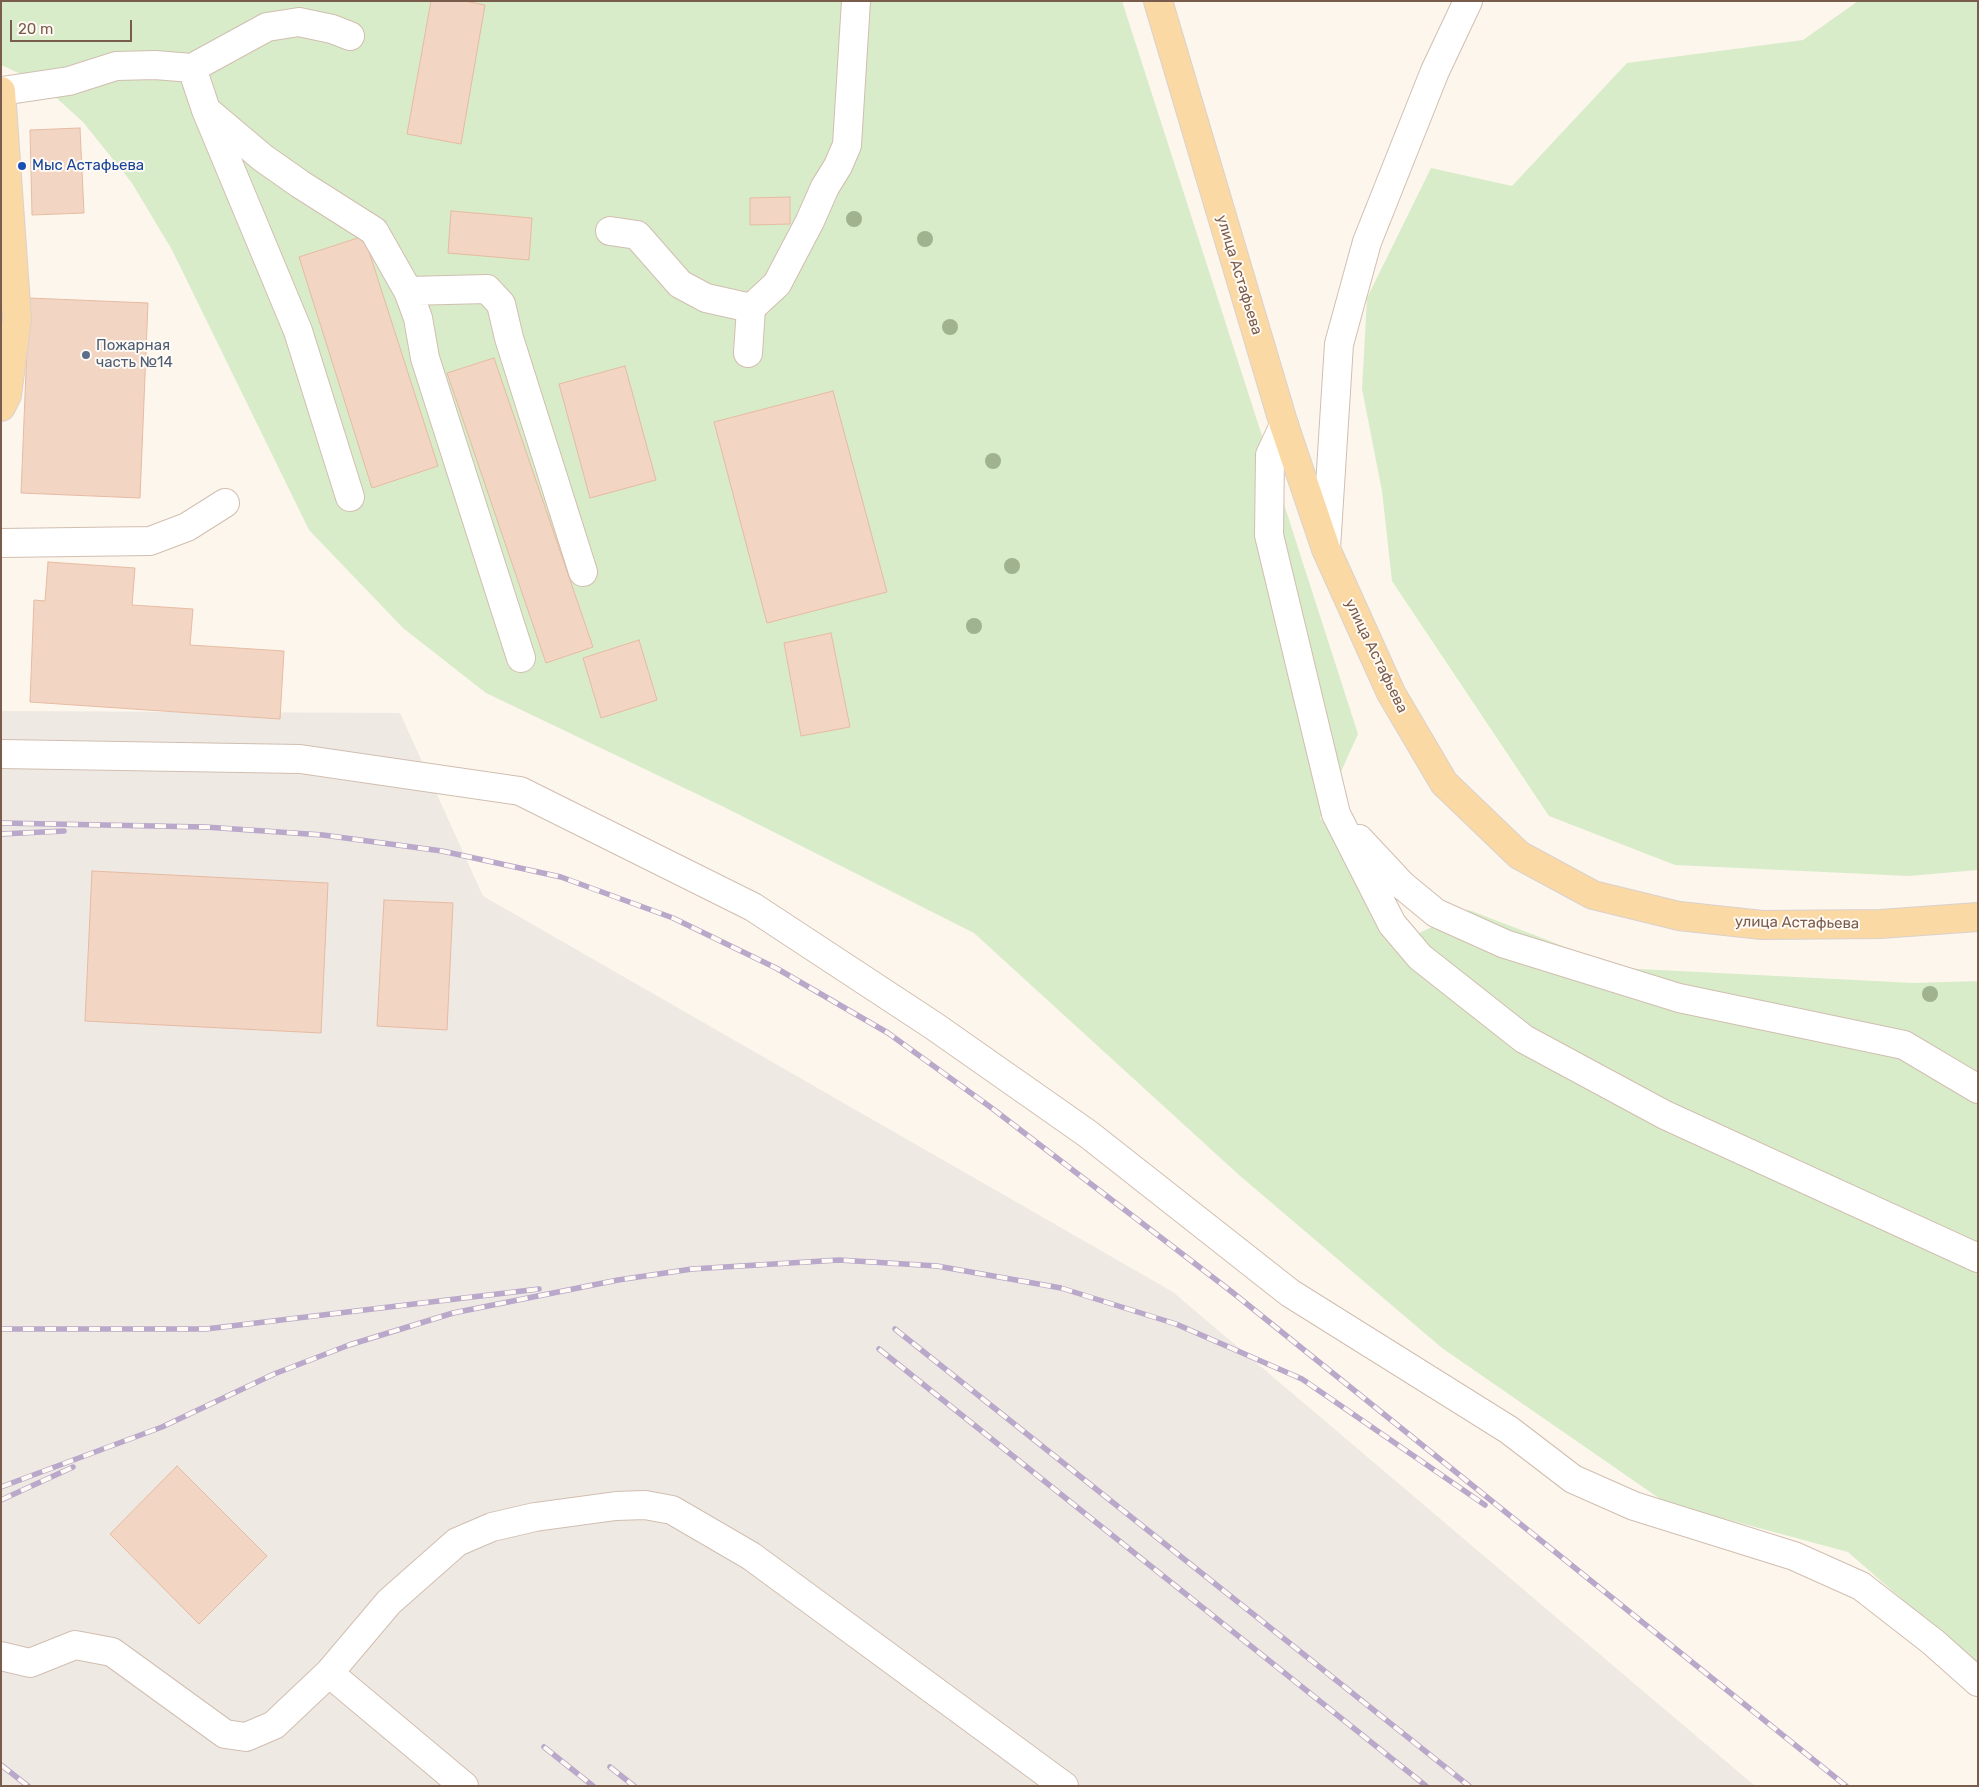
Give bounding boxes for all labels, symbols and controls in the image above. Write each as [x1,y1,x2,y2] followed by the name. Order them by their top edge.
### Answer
[12,10,135,42] scale bar
[18,20,53,38] text: 20 m
[32,157,144,175] place label: Мыс Астафьева
[16,160,28,172] marker: Мыс Астафьева
[1212,213,1266,337] street label: улица Астафьева
[96,337,173,372] place label: Пожарная часть №14
[80,349,92,361] marker: Пожарная часть №14
[1341,596,1411,716] street label: улица Астафьева
[1735,913,1859,933] street label: улица Астафьева

